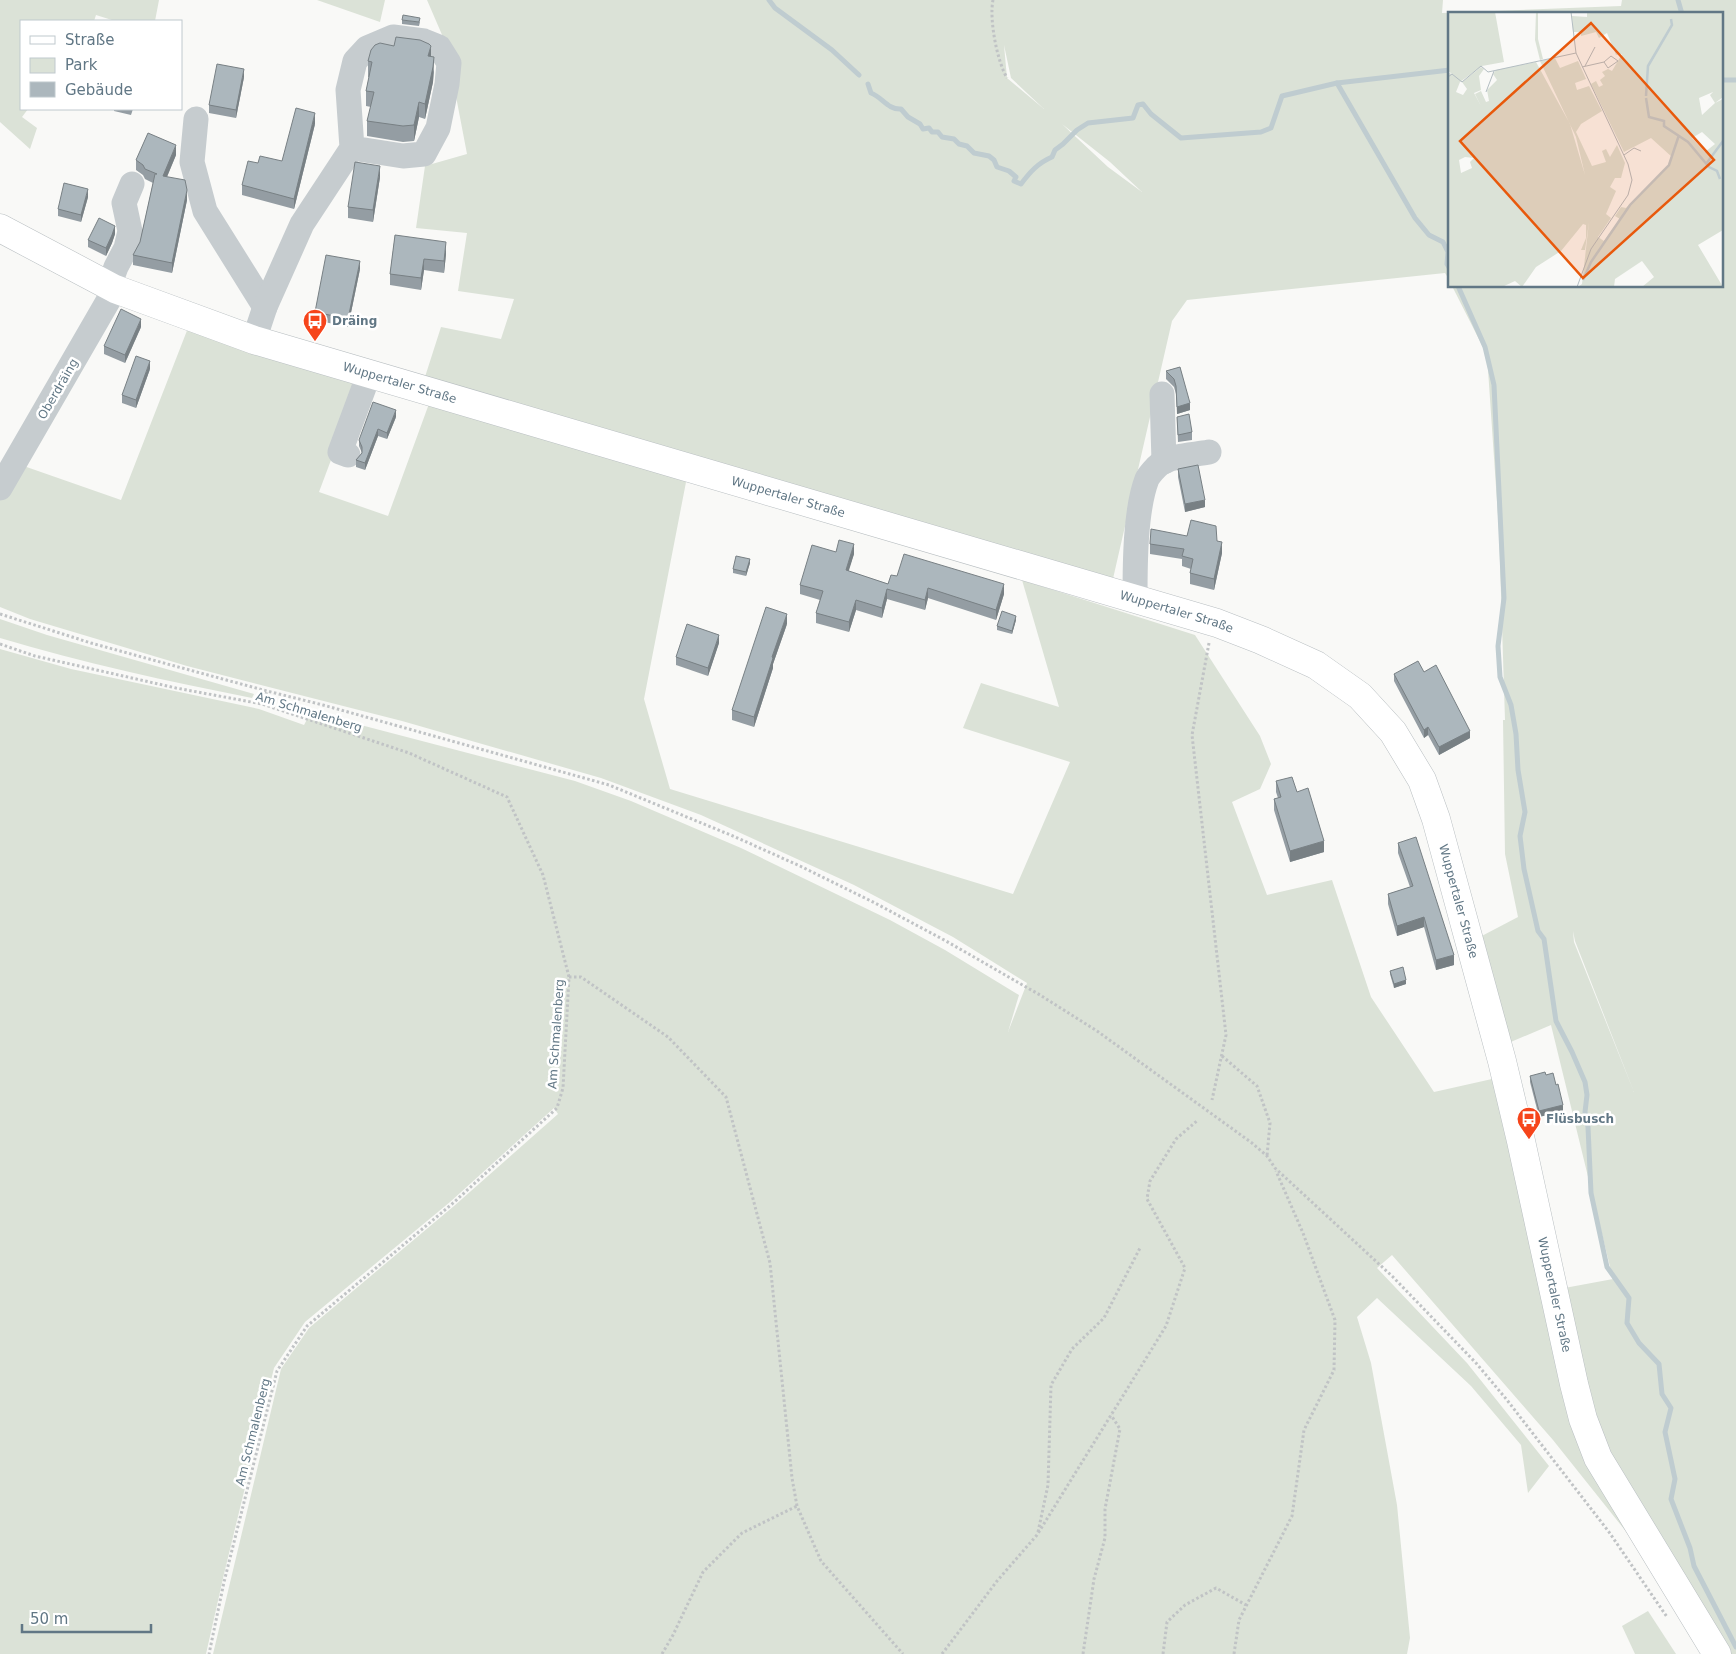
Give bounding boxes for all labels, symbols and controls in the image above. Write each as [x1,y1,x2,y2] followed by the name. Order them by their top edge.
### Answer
[1448,12,1724,288] inset map
[20,20,182,110] legend
[65,31,114,49] text: Straße
[65,56,98,74] text: Park
[65,81,133,99] text: Gebäude
[302,308,328,342] bus stop icon: Dräing
[332,314,377,328] place label: Dräing
[35,356,81,422] street label: Oberdräing
[341,359,458,406] street label: Wuppertaler Straße
[730,474,847,520] street label: Wuppertaler Straße
[1118,588,1235,636] street label: Wuppertaler Straße
[254,689,364,735] street label: Am Schmalenberg
[1436,843,1481,960] street label: Wuppertaler Straße
[545,979,567,1089] street label: Am Schmalenberg
[1516,1106,1542,1140] bus stop icon: Flüsbusch
[1546,1112,1614,1126] place label: Flüsbusch
[1535,1236,1574,1354] street label: Wuppertaler Straße
[233,1377,273,1487] street label: Am Schmalenberg
[22,1602,151,1634] scale bar
[30,1610,68,1628] text: 50 m

